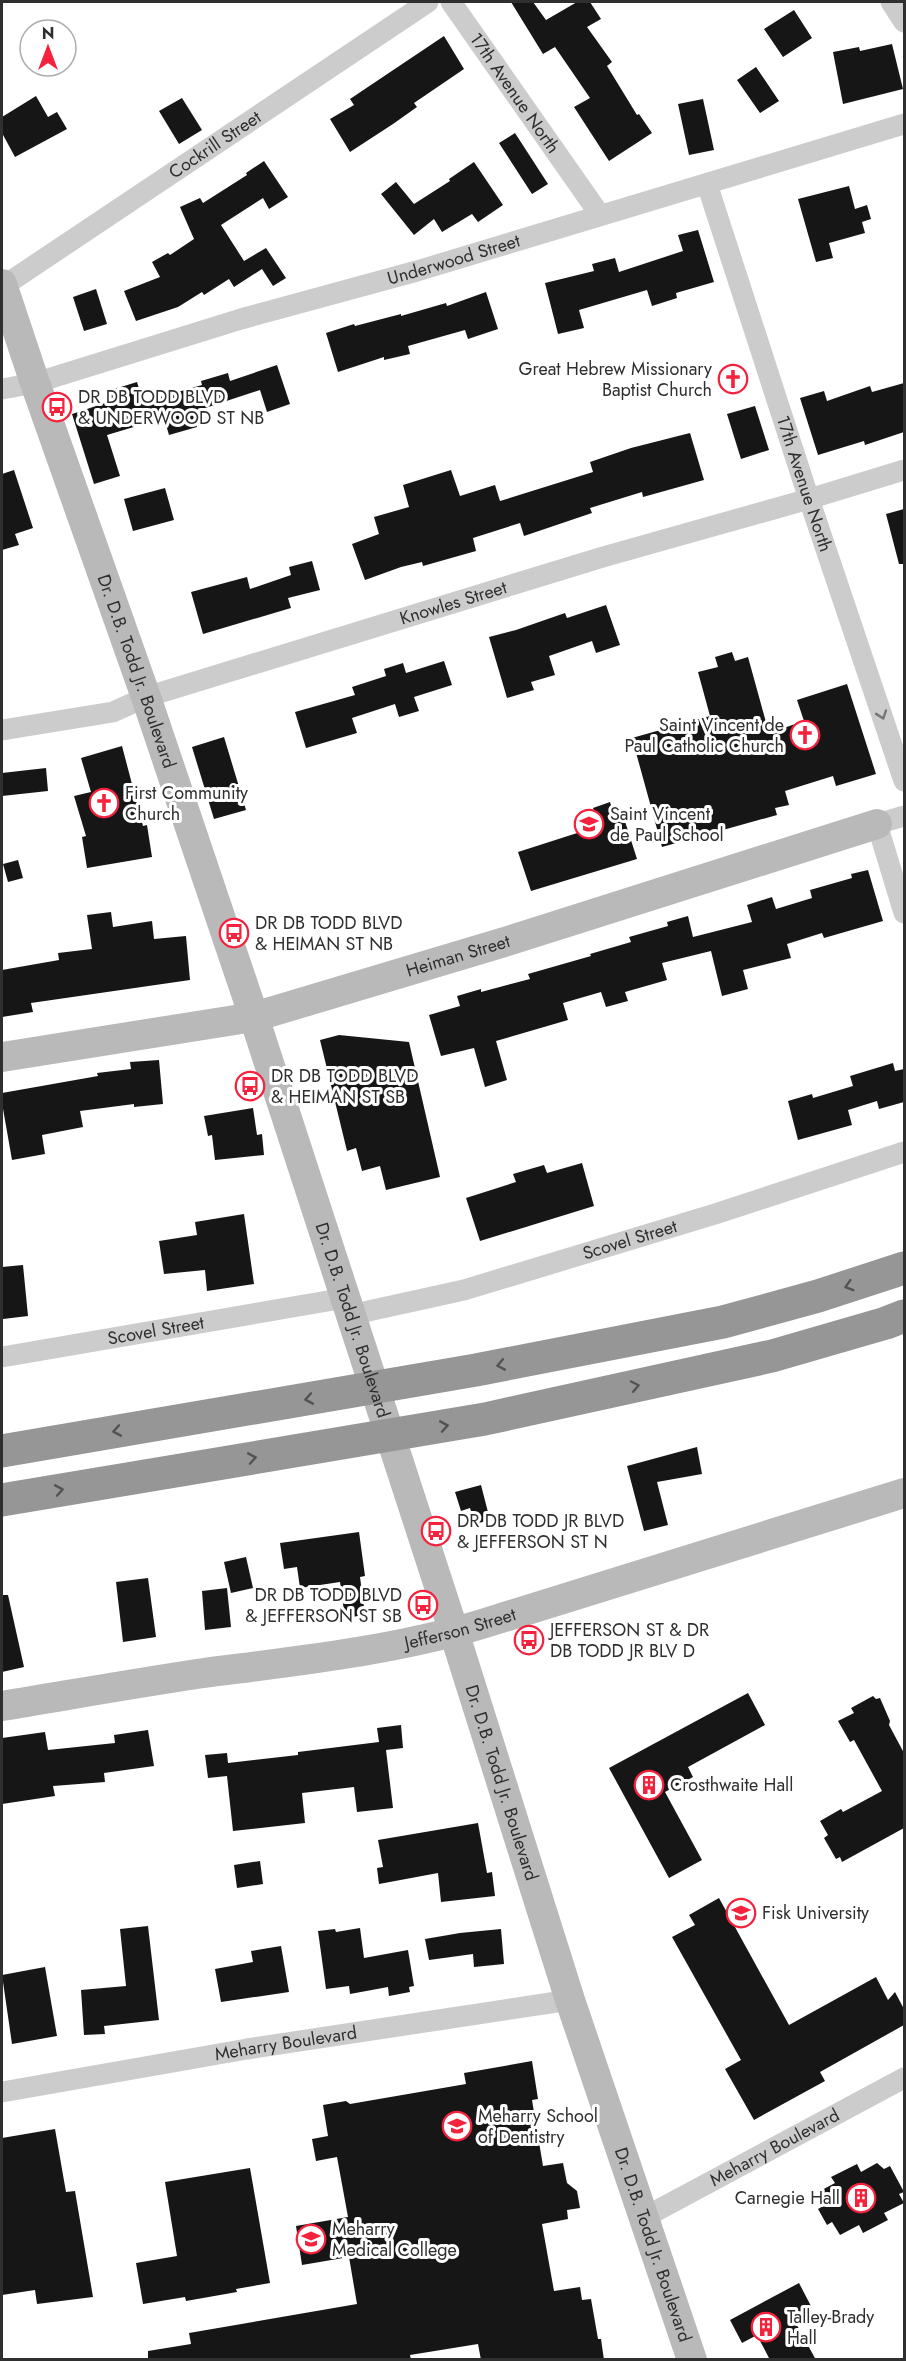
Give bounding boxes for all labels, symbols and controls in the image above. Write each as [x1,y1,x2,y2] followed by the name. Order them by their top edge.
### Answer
[18,18,78,78] north arrow
[42,22,54,45] text: N
[463,27,566,159] street label: 17th Avenue North
[163,104,267,185] street label: Cockrill Street
[384,227,524,292] street label: Underwood Street
[519,356,712,403] place label: Great Hebrew Missionary Baptist Church
[717,363,749,395] church icon: Great Hebrew Missionary Baptist Church
[78,384,264,431] place label: DR DB TODD BLVD & UNDERWOOD ST NB
[41,391,73,423] bus stop icon: DR DB TODD BLVD & UNDERWOOD ST NB
[770,412,839,555] street label: 17th Avenue North
[91,571,182,772] street label: Dr. D.B. Todd Jr. Boulevard
[397,574,511,632] street label: Knowles Street
[875,709,888,720] one-way arrow
[624,712,784,759] place label: Saint Vincent de Paul Catholic Church
[789,719,821,751] church icon: Saint Vincent de Paul Catholic Church
[125,780,248,827] place label: First Community Church
[88,787,120,819] church icon: First Community Church
[610,801,724,848] place label: Saint Vincent de Paul School
[573,808,605,840] school or university icon: Saint Vincent de Paul School
[255,910,402,957] place label: DR DB TODD BLVD & HEIMAN ST NB
[218,917,250,949] bus stop icon: DR DB TODD BLVD & HEIMAN ST NB
[403,928,514,984] street label: Heiman Street
[271,1063,418,1110] place label: DR DB TODD BLVD & HEIMAN ST SB
[234,1070,266,1102] bus stop icon: DR DB TODD BLVD & HEIMAN ST SB
[579,1213,681,1266] street label: Scovel Street
[309,1219,397,1421] street label: Dr. D.B. Todd Jr. Boulevard
[844,1279,855,1291] one-way arrow
[105,1309,207,1352] street label: Scovel Street
[496,1358,506,1371] one-way arrow
[630,1380,640,1393] one-way arrow
[304,1392,314,1404] one-way arrow
[439,1420,448,1432] one-way arrow
[112,1425,121,1437] one-way arrow
[247,1452,256,1464] one-way arrow
[54,1484,64,1497] one-way arrow
[457,1508,624,1555] place label: DR DB TODD JR BLVD & JEFFERSON ST N
[420,1515,452,1547] bus stop icon: DR DB TODD JR BLVD & JEFFERSON ST N
[245,1582,402,1629] place label: DR DB TODD BLVD & JEFFERSON ST SB
[407,1589,439,1621] bus stop icon: DR DB TODD BLVD & JEFFERSON ST SB
[400,1601,520,1656] street label: Jefferson Street
[548,1617,709,1664] place label: JEFFERSON ST & DR DB TODD JR BLV D
[513,1624,545,1656] bus stop icon: JEFFERSON ST & DR DB TODD JR BLV D
[458,1682,545,1884] street label: Dr. D.B. Todd Jr. Boulevard
[633,1769,665,1801] building icon: Crosthwaite Hall
[670,1772,793,1798] place label: Crosthwaite Hall
[725,1897,757,1929] school or university icon: Fisk University
[762,1900,869,1926] place label: Fisk University
[213,2019,359,2067] street label: Meharry Boulevard
[705,2102,844,2193] street label: Meharry Boulevard
[478,2103,598,2150] place label: Meharry School of Dentistry
[441,2110,473,2142] school or university icon: Meharry School of Dentistry
[608,2144,698,2345] street label: Dr. D.B. Todd Jr. Boulevard
[845,2182,877,2214] building icon: Carnegie Hall
[735,2185,840,2211] place label: Carnegie Hall
[332,2216,457,2263] place label: Meharry Medical College
[295,2223,327,2255] school or university icon: Meharry Medical College
[787,2304,874,2351] place label: Talley-Brady Hall
[750,2311,782,2343] building icon: Talley-Brady Hall

